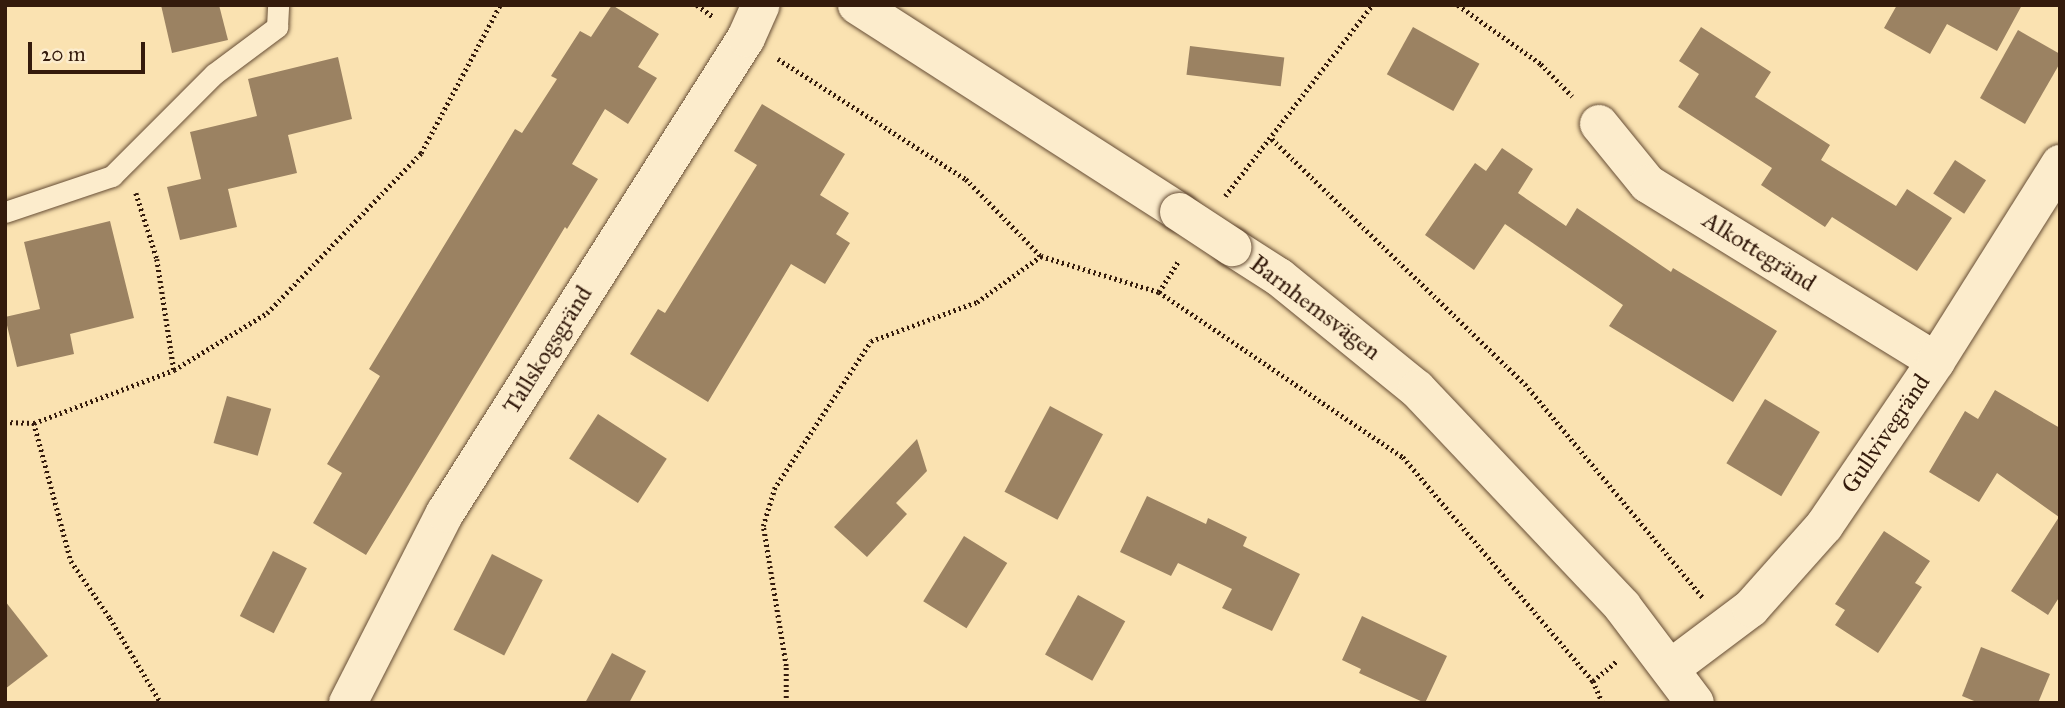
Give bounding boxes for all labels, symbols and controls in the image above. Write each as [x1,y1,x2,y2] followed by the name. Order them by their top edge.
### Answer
[32,28,149,72] scale bar
[41,41,86,67] text: 20 m
[1697,206,1821,298] street label: Alkottegränd
[1244,250,1386,366] street label: Barnhemsvägen
[497,281,599,419] street label: Tallskogsgränd
[1836,369,1936,499] street label: Gullvivegränd

